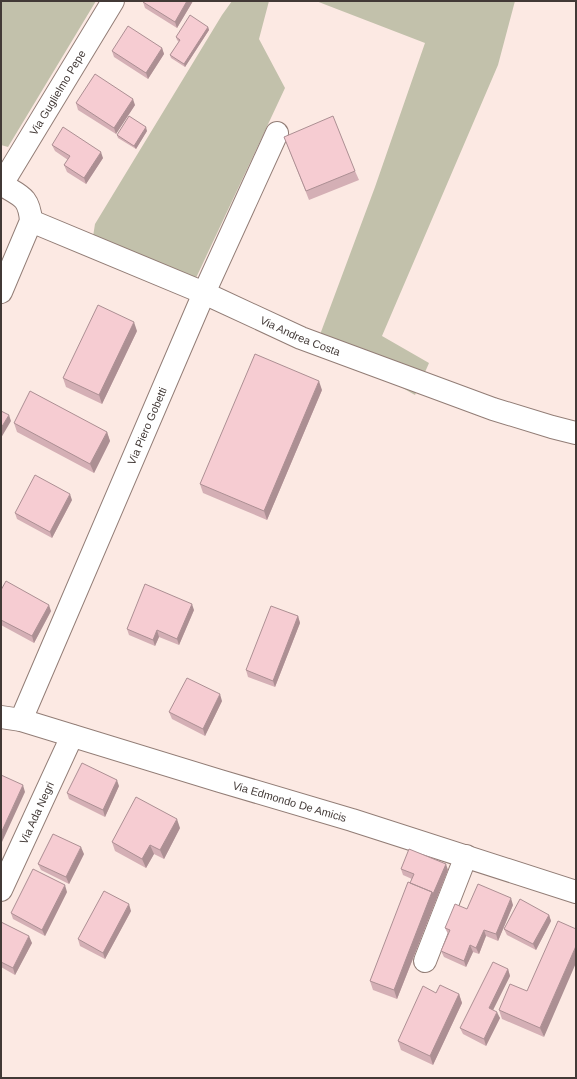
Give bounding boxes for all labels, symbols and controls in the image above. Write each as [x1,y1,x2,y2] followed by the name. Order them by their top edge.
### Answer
[27,48,88,137] street label: Via Guglielmo Pepe
[258,314,343,358] street label: Via Andrea Costa
[125,385,169,466] street label: Via Piero Gobetti
[231,779,348,824] street label: Via Edmondo De Amicis
[17,780,56,846] street label: Via Ada Negri

